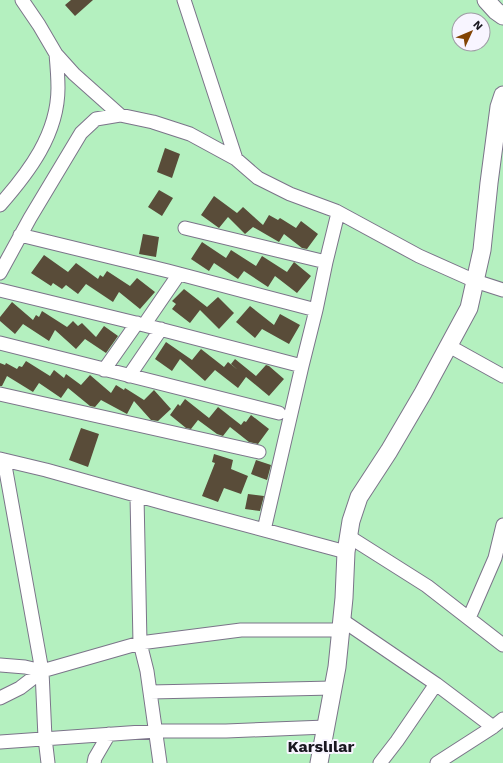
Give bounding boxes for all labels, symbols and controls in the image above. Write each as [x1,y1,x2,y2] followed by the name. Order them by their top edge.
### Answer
[451,12,491,52] north arrow
[470,18,485,33] text: N
[288,737,355,756] district label: Karslılar

